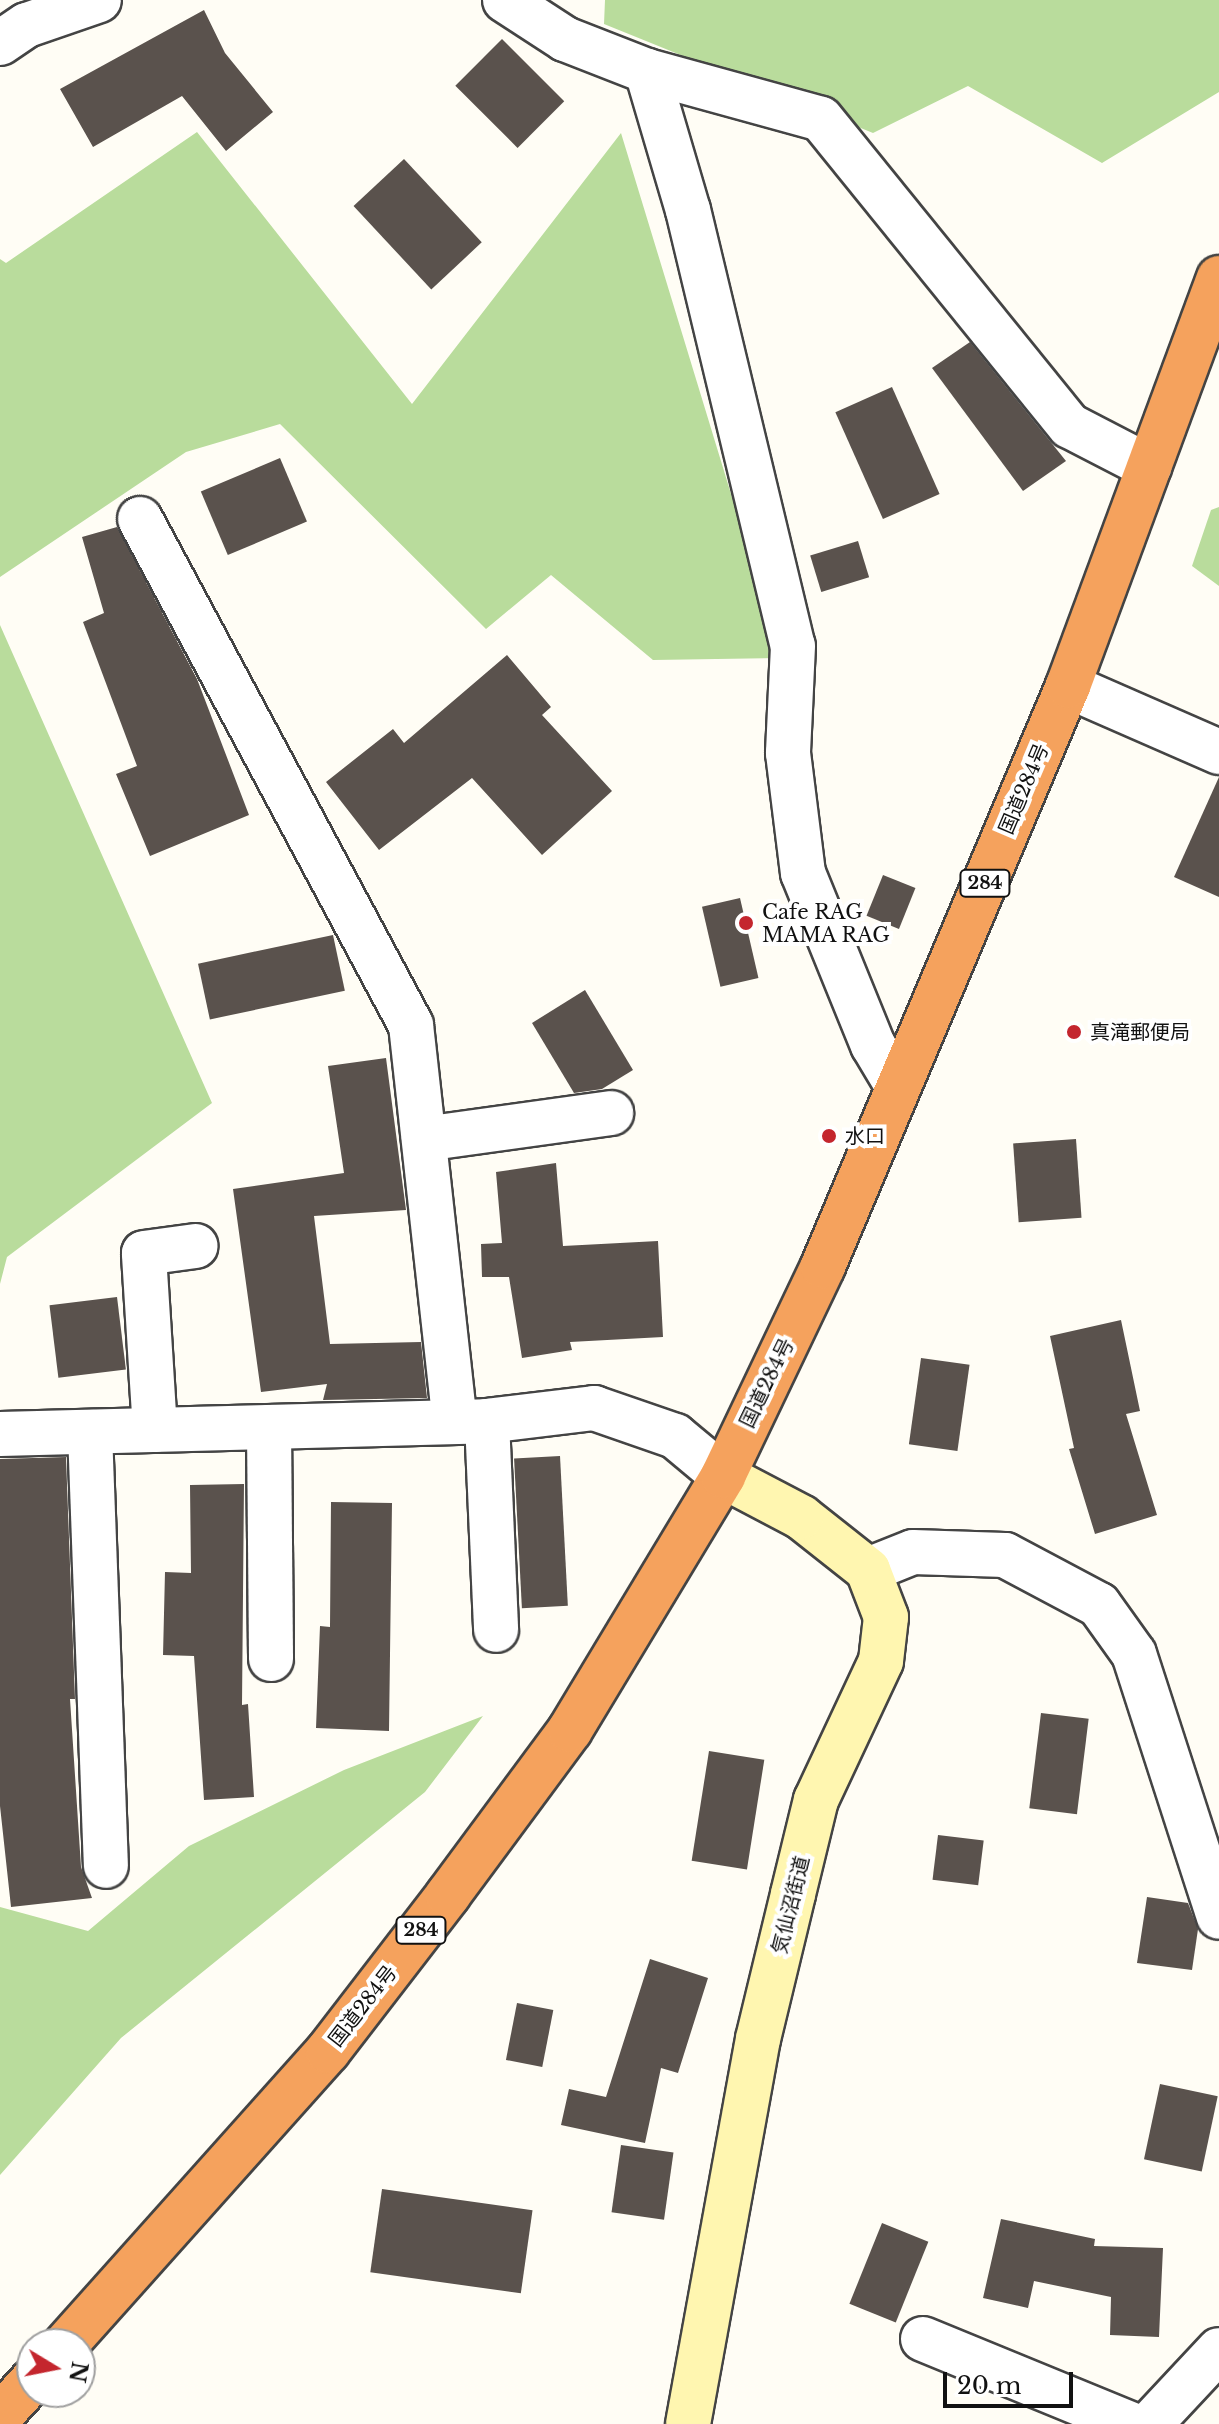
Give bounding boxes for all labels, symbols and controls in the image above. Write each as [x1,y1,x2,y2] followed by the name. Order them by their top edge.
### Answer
[994,740,1054,838] street label: 国道284号
[959,869,1011,897] road number: 284
[762,900,890,947] place label: Cafe RAG MAMA RAG
[737,914,755,932] marker: Cafe RAG MAMA RAG
[1090,1020,1190,1044] place label: 真滝郵便局
[1065,1023,1083,1041] marker: 真滝郵便局
[845,1124,885,1148] place label: 水口
[820,1127,838,1145] marker: 水口
[735,1335,799,1431] street label: 国道284号
[767,1854,815,1956] street label: 気仙沼街道
[395,1916,447,1944] road number: 284
[324,1961,402,2051] street label: 国道284号
[16,2328,96,2408] north arrow
[947,2356,1077,2406] scale bar
[63,2359,93,2384] text: N
[957,2371,1022,2400] text: 20 m

